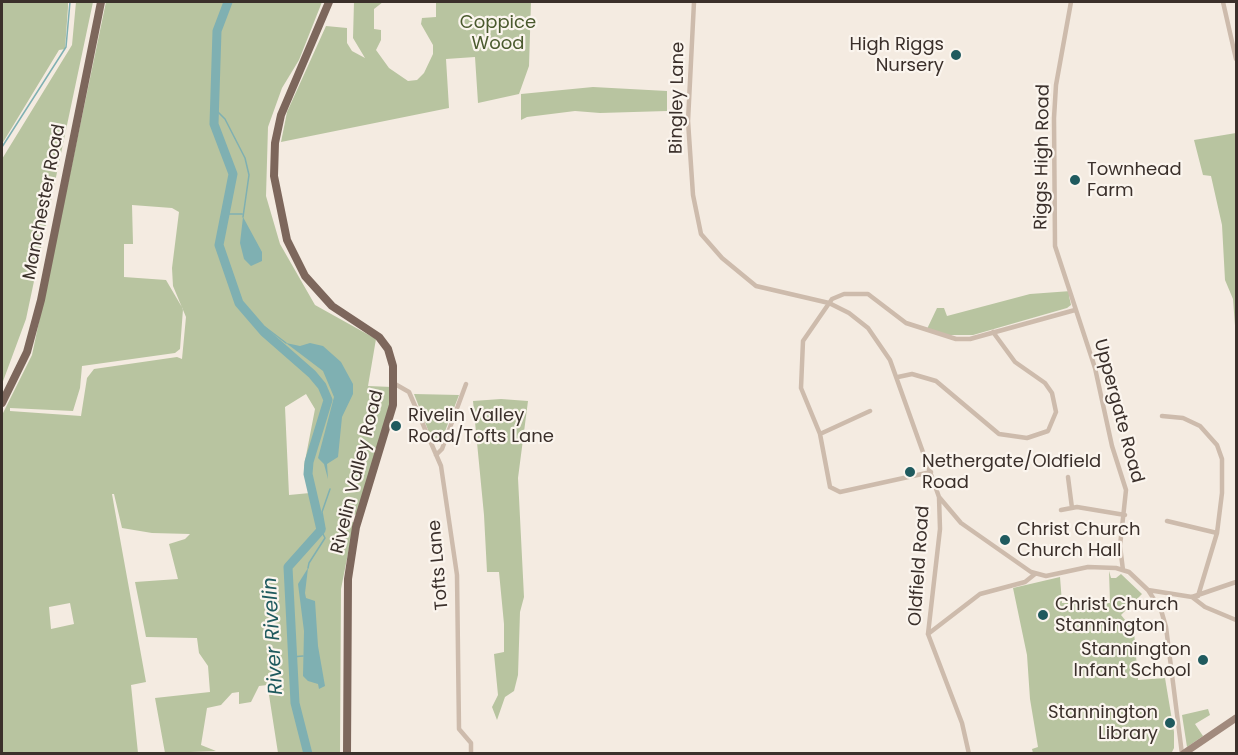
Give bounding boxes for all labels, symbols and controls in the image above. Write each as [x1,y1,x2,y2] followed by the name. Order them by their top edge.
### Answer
[460,12,536,54] park label: Coppice Wood
[850,34,944,76] place label: High Riggs Nursery
[666,42,690,154] street label: Bingley Lane
[949,48,963,62] marker: High Riggs Nursery
[1031,84,1055,230] street label: Riggs High Road
[19,122,71,282] street label: Manchester Road
[1087,159,1182,201] place label: Townhead Farm
[1068,173,1082,187] marker: Townhead Farm
[1088,337,1148,485] street label: Uppergate Road
[327,388,389,556] street label: Rivelin Valley Road
[408,405,554,448] place label: Rivelin Valley Road/Tofts Lane
[389,419,403,433] marker: Rivelin Valley Road/Tofts Lane
[922,451,1101,494] place label: Nethergate/Oldfield Road
[903,465,917,479] marker: Nethergate/Oldfield Road
[905,505,935,627] street label: Oldfield Road
[424,519,454,611] street label: Tofts Lane
[1017,519,1140,562] place label: Christ Church Church Hall
[998,533,1012,547] marker: Christ Church Church Hall
[259,577,289,695] water label: River Rivelin
[1055,594,1178,636] place label: Christ Church Stannington
[1036,608,1050,622] marker: Christ Church Stannington
[1074,639,1191,682] place label: Stannington Infant School
[1196,653,1210,667] marker: Stannington Infant School
[1048,702,1158,744] place label: Stannington Library
[1163,716,1177,730] marker: Stannington Library

